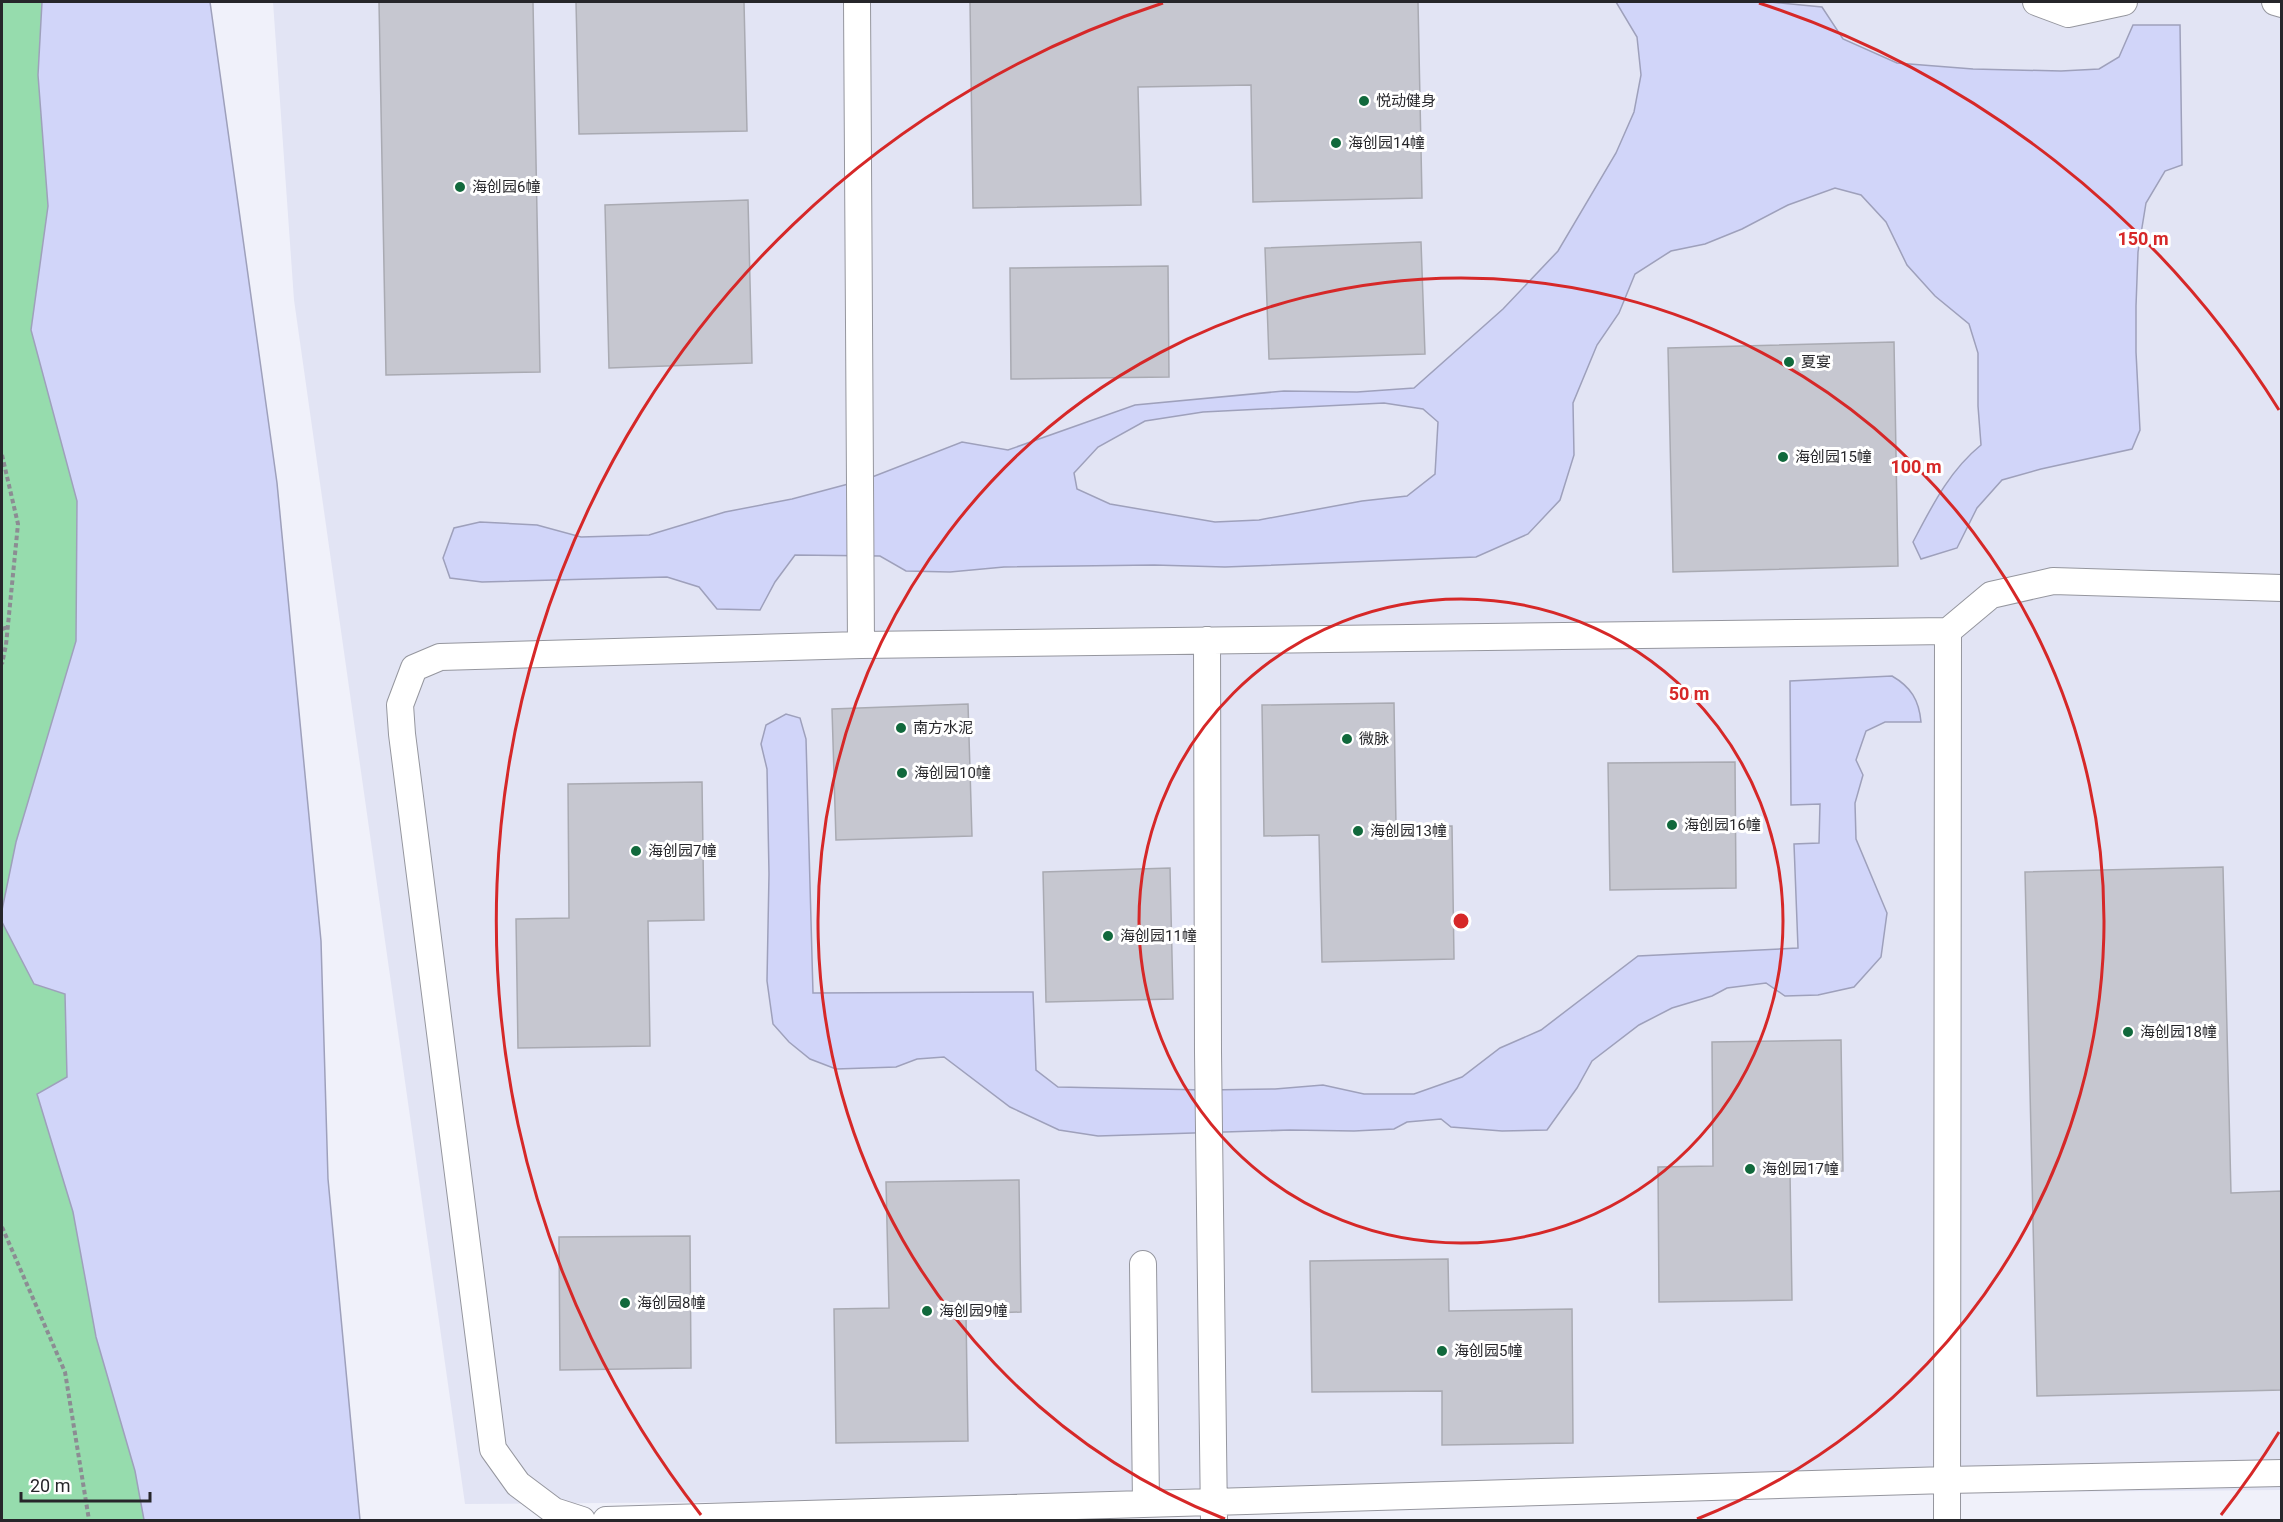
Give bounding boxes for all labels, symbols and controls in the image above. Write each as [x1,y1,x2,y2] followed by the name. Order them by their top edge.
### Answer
[1376,92,1436,110] place label: 悦动健身
[1357,94,1371,108] marker: 悦动健身
[1348,134,1425,152] place label: 海创园14幢
[1329,136,1343,150] marker: 海创园14幢
[472,178,540,196] place label: 海创园6幢
[453,180,467,194] marker: 海创园6幢
[2117,228,2169,249] text: 150 m
[1801,353,1831,371] place label: 夏宴
[1782,355,1796,369] marker: 夏宴
[1795,448,1872,466] place label: 海创园15幢
[1776,450,1790,464] marker: 海创园15幢
[1890,456,1942,477] text: 100 m
[1669,683,1709,704] text: 50 m
[913,719,973,737] place label: 南方水泥
[894,721,908,735] marker: 南方水泥
[1359,730,1389,748] place label: 微脉
[1340,732,1354,746] marker: 微脉
[914,764,991,782] place label: 海创园10幢
[895,766,909,780] marker: 海创园10幢
[1684,816,1761,834] place label: 海创园16幢
[1665,818,1679,832] marker: 海创园16幢
[1370,822,1447,840] place label: 海创园13幢
[1351,824,1365,838] marker: 海创园13幢
[648,842,716,860] place label: 海创园7幢
[629,844,643,858] marker: 海创园7幢
[1451,911,1471,931] centre of rings
[1120,927,1197,945] place label: 海创园11幢
[1101,929,1115,943] marker: 海创园11幢
[2140,1023,2217,1041] place label: 海创园18幢
[2121,1025,2135,1039] marker: 海创园18幢
[1762,1160,1839,1178] place label: 海创园17幢
[1743,1162,1757,1176] marker: 海创园17幢
[637,1294,705,1312] place label: 海创园8幢
[618,1296,632,1310] marker: 海创园8幢
[939,1302,1007,1320] place label: 海创园9幢
[920,1304,934,1318] marker: 海创园9幢
[1454,1342,1522,1360] place label: 海创园5幢
[1435,1344,1449,1358] marker: 海创园5幢
[21,1465,150,1503] scale bar
[30,1475,70,1496] text: 20 m

